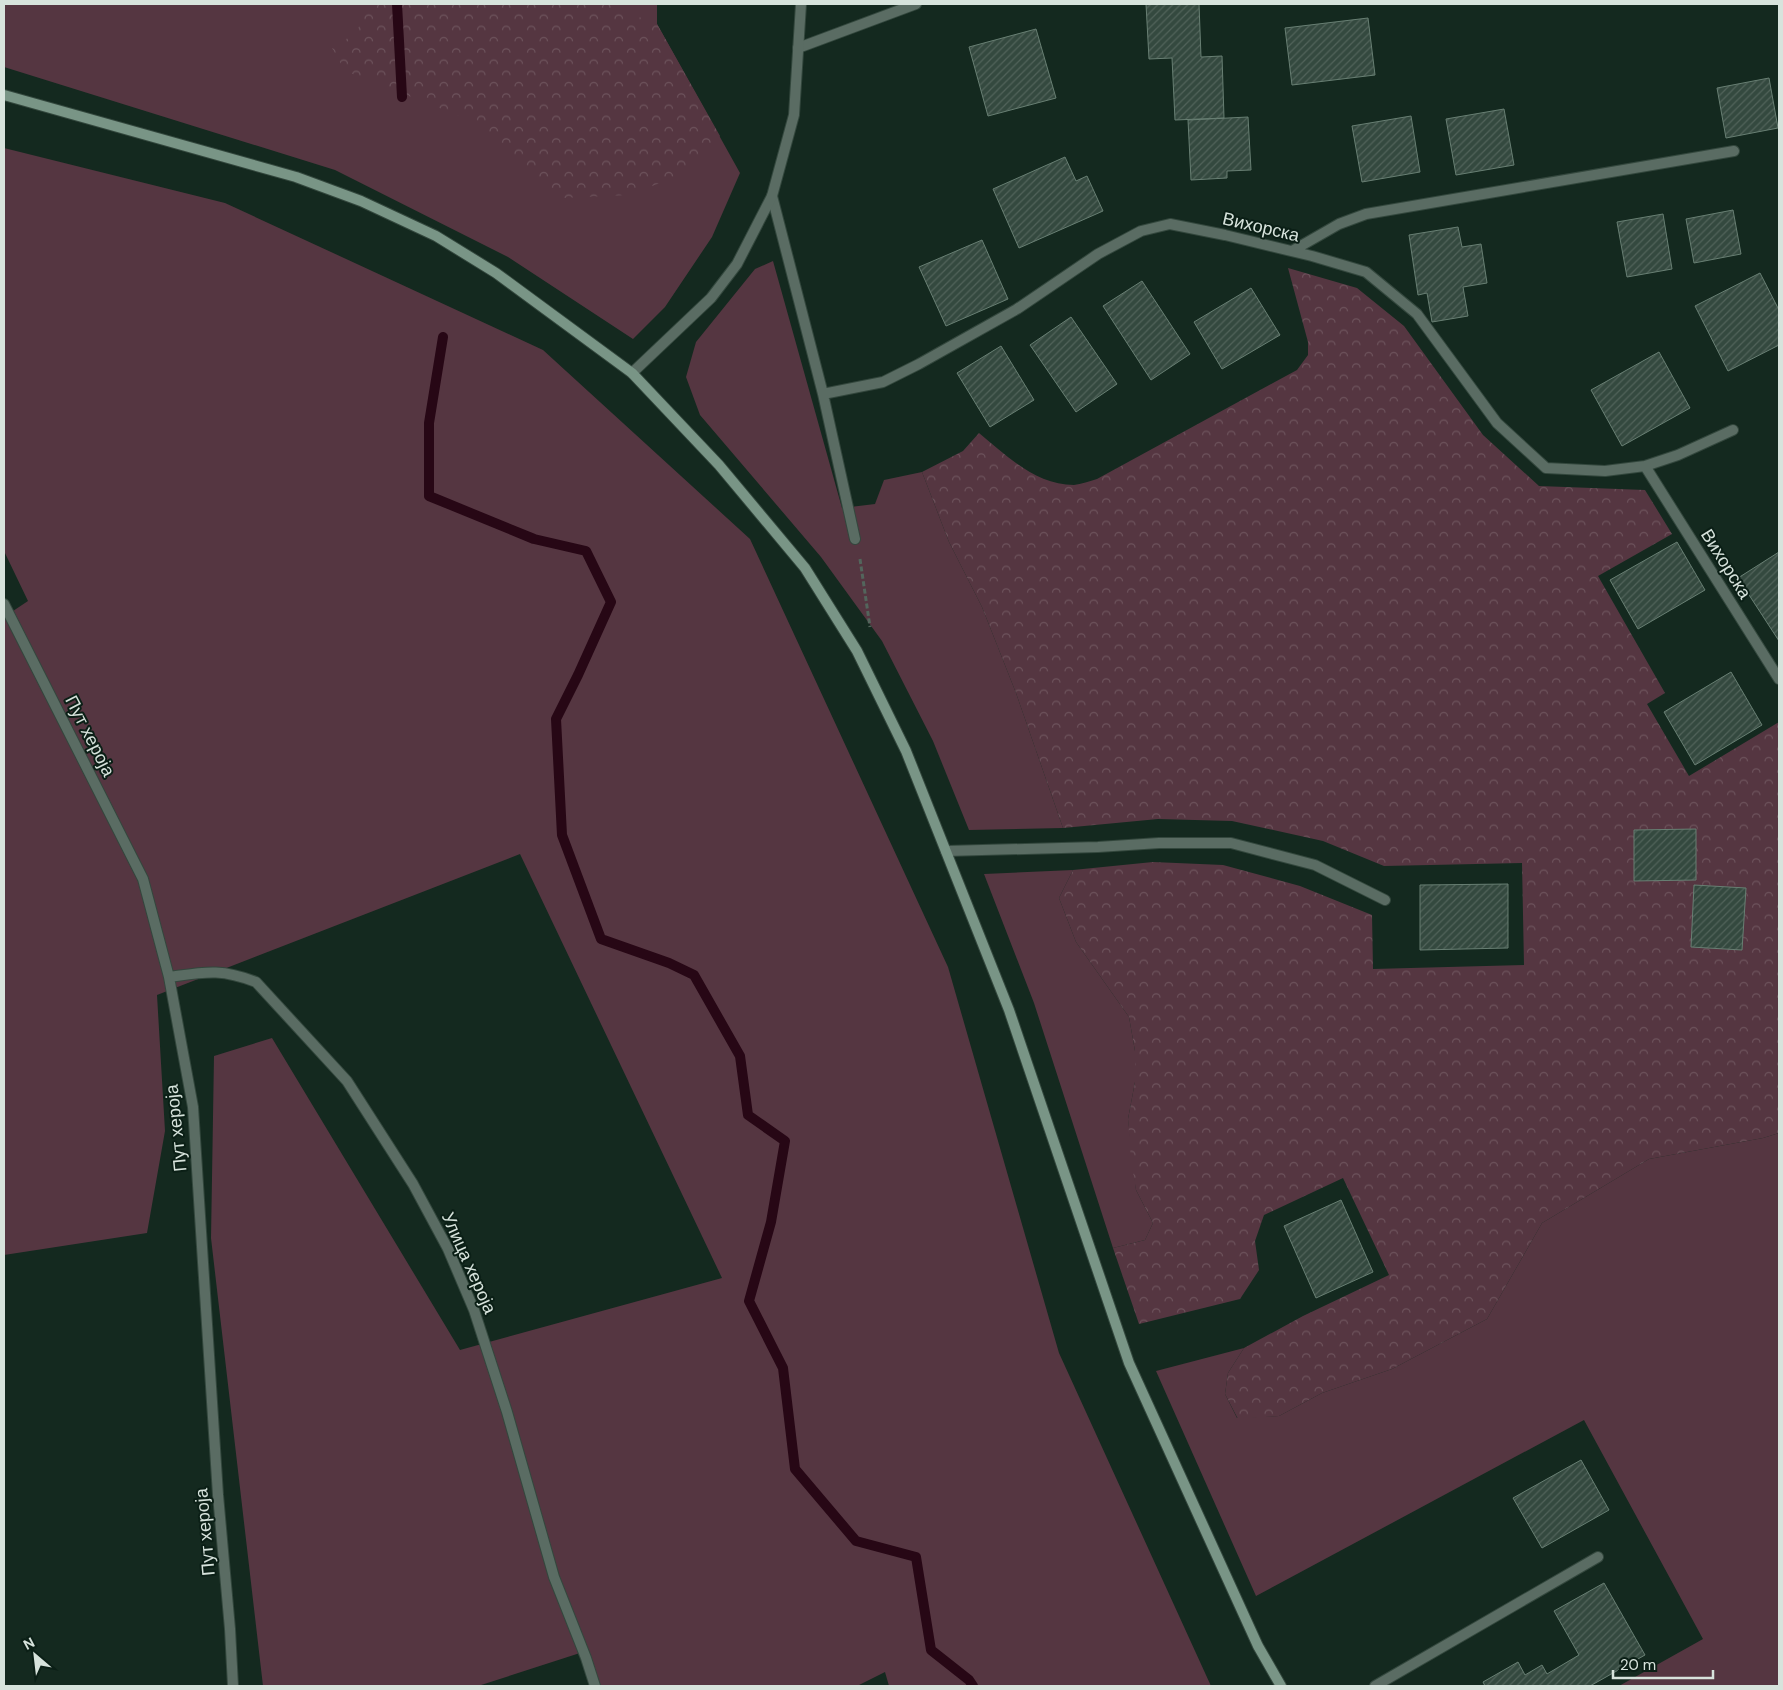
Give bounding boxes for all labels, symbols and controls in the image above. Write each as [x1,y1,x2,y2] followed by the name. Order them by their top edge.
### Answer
[1220,207,1303,248] street label: Вихорска
[1695,524,1757,604] street label: Вихорска
[59,691,121,781] street label: Пут хероја
[159,1082,193,1173] street label: Пут хероја
[436,1208,502,1318] street label: Улица хероја
[189,1486,221,1577] street label: Пут хероја
[10,1630,60,1680] north arrow
[20,1633,38,1654] text: N
[1613,1648,1713,1680] scale bar
[1620,1655,1656,1675] text: 20 m

